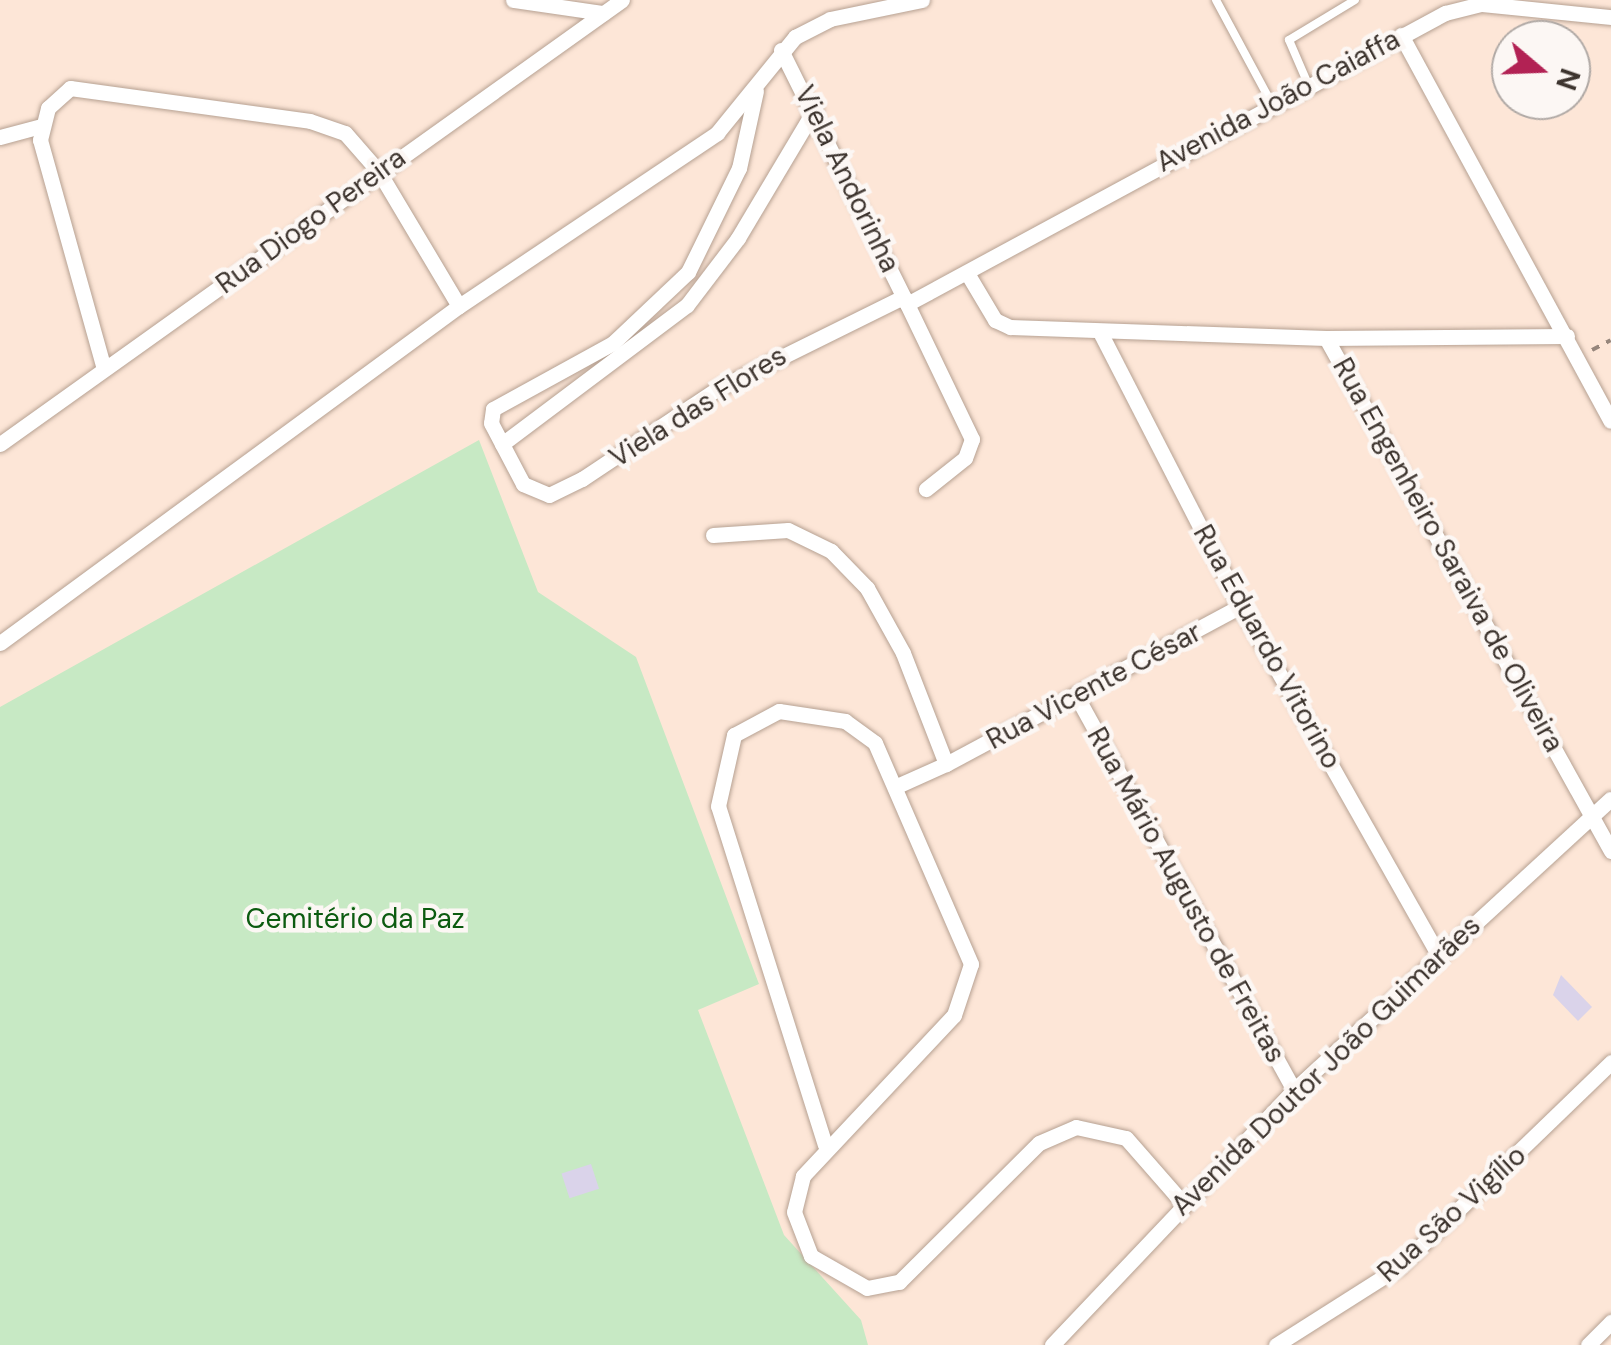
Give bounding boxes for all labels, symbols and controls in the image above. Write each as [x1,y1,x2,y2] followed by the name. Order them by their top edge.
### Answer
[1491,20,1591,120] north arrow
[1150,23,1406,179] street label: Avenida João Caiaffa
[1547,64,1589,95] text: N
[787,80,907,278] street label: Viela Andorinha
[210,141,412,301] street label: Rua Diogo Pereira
[603,339,793,475] street label: Viela das Flores
[1325,352,1571,758] street label: Rua Engenheiro Saraiva de Oliveira
[1186,519,1348,775] street label: Rua Eduardo Vitorino
[981,615,1207,757] street label: Rua Vicente César
[1080,722,1292,1068] street label: Rua Mário Augusto de Freitas
[245,902,465,936] park label: Cemitério da Paz
[1164,909,1488,1223] street label: Avenida Doutor João Guimarães
[1371,1139,1533,1289] street label: Rua São Vigílio

